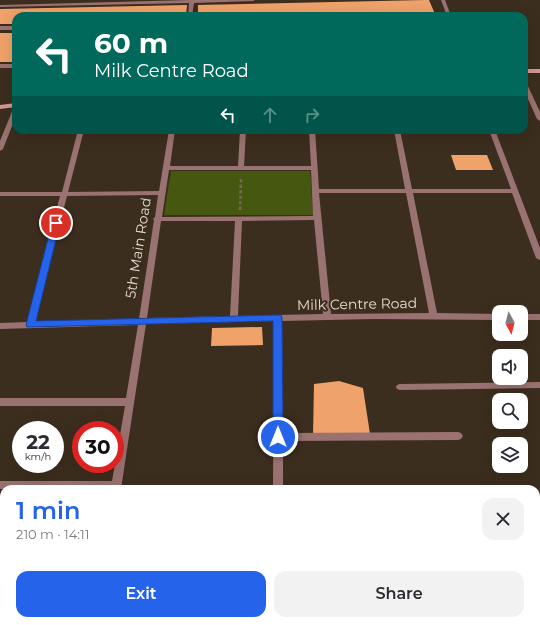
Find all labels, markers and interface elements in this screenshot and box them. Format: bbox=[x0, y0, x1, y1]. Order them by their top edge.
text: 60 m bbox=[94, 26, 168, 60]
icon: left bbox=[28, 28, 80, 80]
text: Milk Centre Road bbox=[94, 60, 249, 82]
icon: left bbox=[217, 104, 239, 126]
icon: ahead bbox=[259, 104, 281, 126]
icon: right bbox=[301, 104, 323, 126]
street label: 5th Main Road bbox=[121, 196, 155, 300]
pin bbox=[39, 206, 73, 240]
icon: arrive bbox=[45, 212, 67, 234]
street label: Milk Centre Road bbox=[297, 294, 417, 314]
north arrow bbox=[492, 305, 528, 341]
map controls bbox=[492, 305, 528, 473]
button: sound bbox=[492, 349, 528, 385]
button: search bbox=[492, 393, 528, 429]
position arrow bbox=[257, 416, 299, 458]
speed limit sign: 30 bbox=[72, 421, 124, 473]
text: 22 bbox=[26, 430, 50, 454]
button: layers bbox=[492, 437, 528, 473]
text: km/h bbox=[25, 450, 51, 463]
text: 1 min bbox=[16, 496, 80, 525]
button: close bbox=[482, 498, 524, 540]
text: 210 m · 14:11 bbox=[16, 526, 89, 542]
button: Exit bbox=[16, 571, 266, 617]
button: Share bbox=[274, 571, 524, 617]

